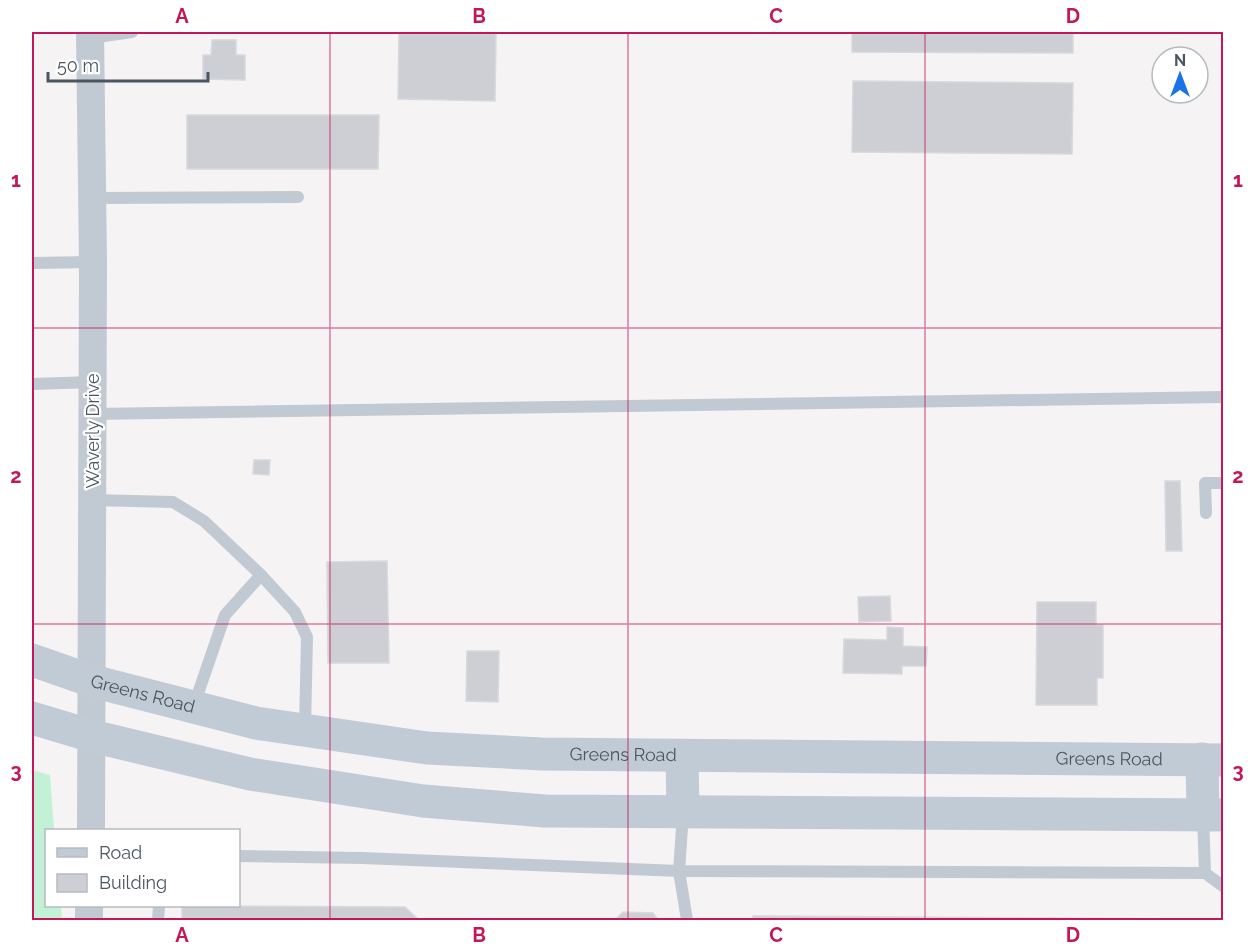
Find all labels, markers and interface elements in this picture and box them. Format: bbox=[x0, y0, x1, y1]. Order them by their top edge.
text: A bbox=[175, 4, 189, 28]
text: B bbox=[472, 4, 486, 28]
text: C bbox=[769, 4, 783, 28]
text: D bbox=[1066, 4, 1080, 28]
scale bar bbox=[48, 45, 208, 83]
north arrow bbox=[1150, 45, 1210, 105]
text: N bbox=[1174, 51, 1186, 70]
text: 50 m bbox=[57, 55, 99, 76]
text: 1 bbox=[11, 168, 21, 192]
text: 1 bbox=[1233, 168, 1243, 192]
street label: Waverly Drive bbox=[82, 373, 103, 488]
text: 2 bbox=[10, 464, 22, 488]
text: 2 bbox=[1232, 464, 1244, 488]
street label: Greens Road bbox=[88, 670, 197, 717]
street label: Greens Road bbox=[570, 743, 677, 765]
street label: Greens Road bbox=[1056, 748, 1163, 769]
text: 3 bbox=[10, 759, 22, 783]
text: 3 bbox=[1232, 759, 1244, 783]
legend bbox=[45, 829, 240, 907]
text: Road bbox=[99, 842, 142, 863]
text: Building bbox=[99, 872, 167, 893]
text: A bbox=[175, 923, 189, 947]
text: B bbox=[472, 923, 486, 947]
text: C bbox=[769, 923, 783, 947]
text: D bbox=[1066, 923, 1080, 947]

